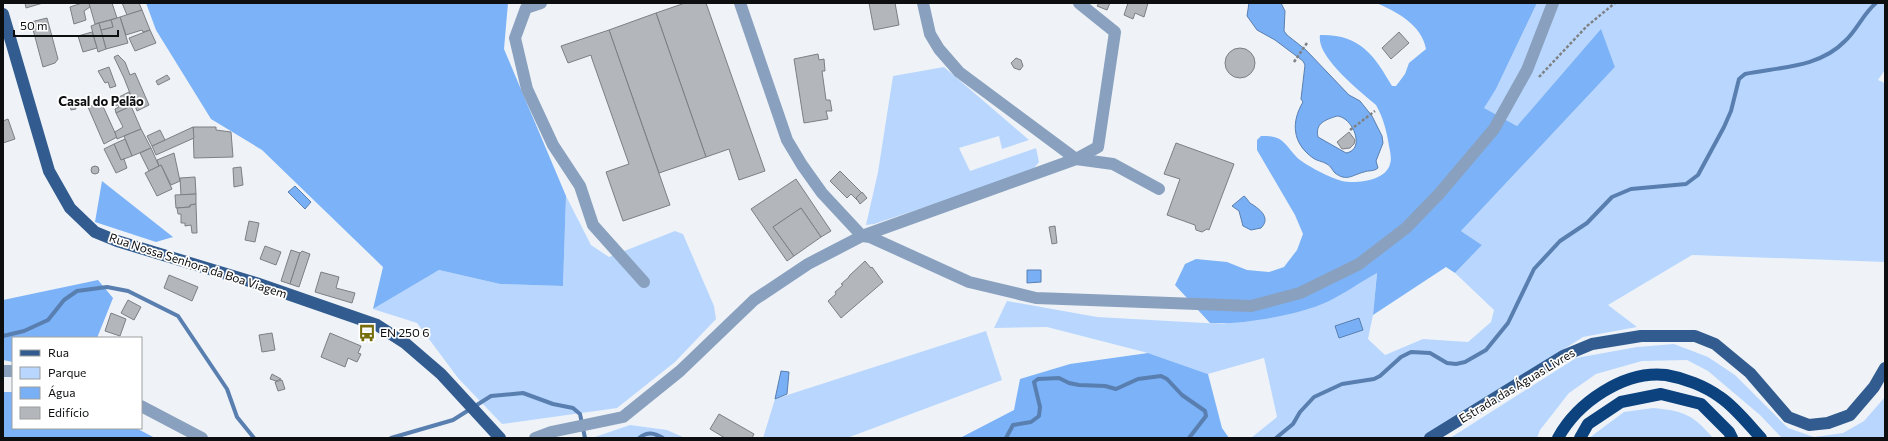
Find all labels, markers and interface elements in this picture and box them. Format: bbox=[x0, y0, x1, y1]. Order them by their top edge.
scale bar bbox=[14, 12, 118, 38]
text: 50 m bbox=[20, 18, 48, 32]
district label: Casal do Pelão bbox=[58, 93, 144, 109]
street label: Rua Nossa Senhora da Boa Viagem bbox=[108, 230, 289, 300]
bus stop icon: EN 250 6 bbox=[357, 323, 377, 343]
place label: EN 250 6 bbox=[380, 325, 429, 339]
legend bbox=[12, 337, 142, 429]
text: Rua bbox=[48, 345, 69, 359]
street label: Estrada das Águas Livres bbox=[1456, 345, 1577, 425]
text: Parque bbox=[48, 365, 86, 379]
text: Água bbox=[48, 385, 76, 399]
text: Edifício bbox=[48, 405, 89, 419]

